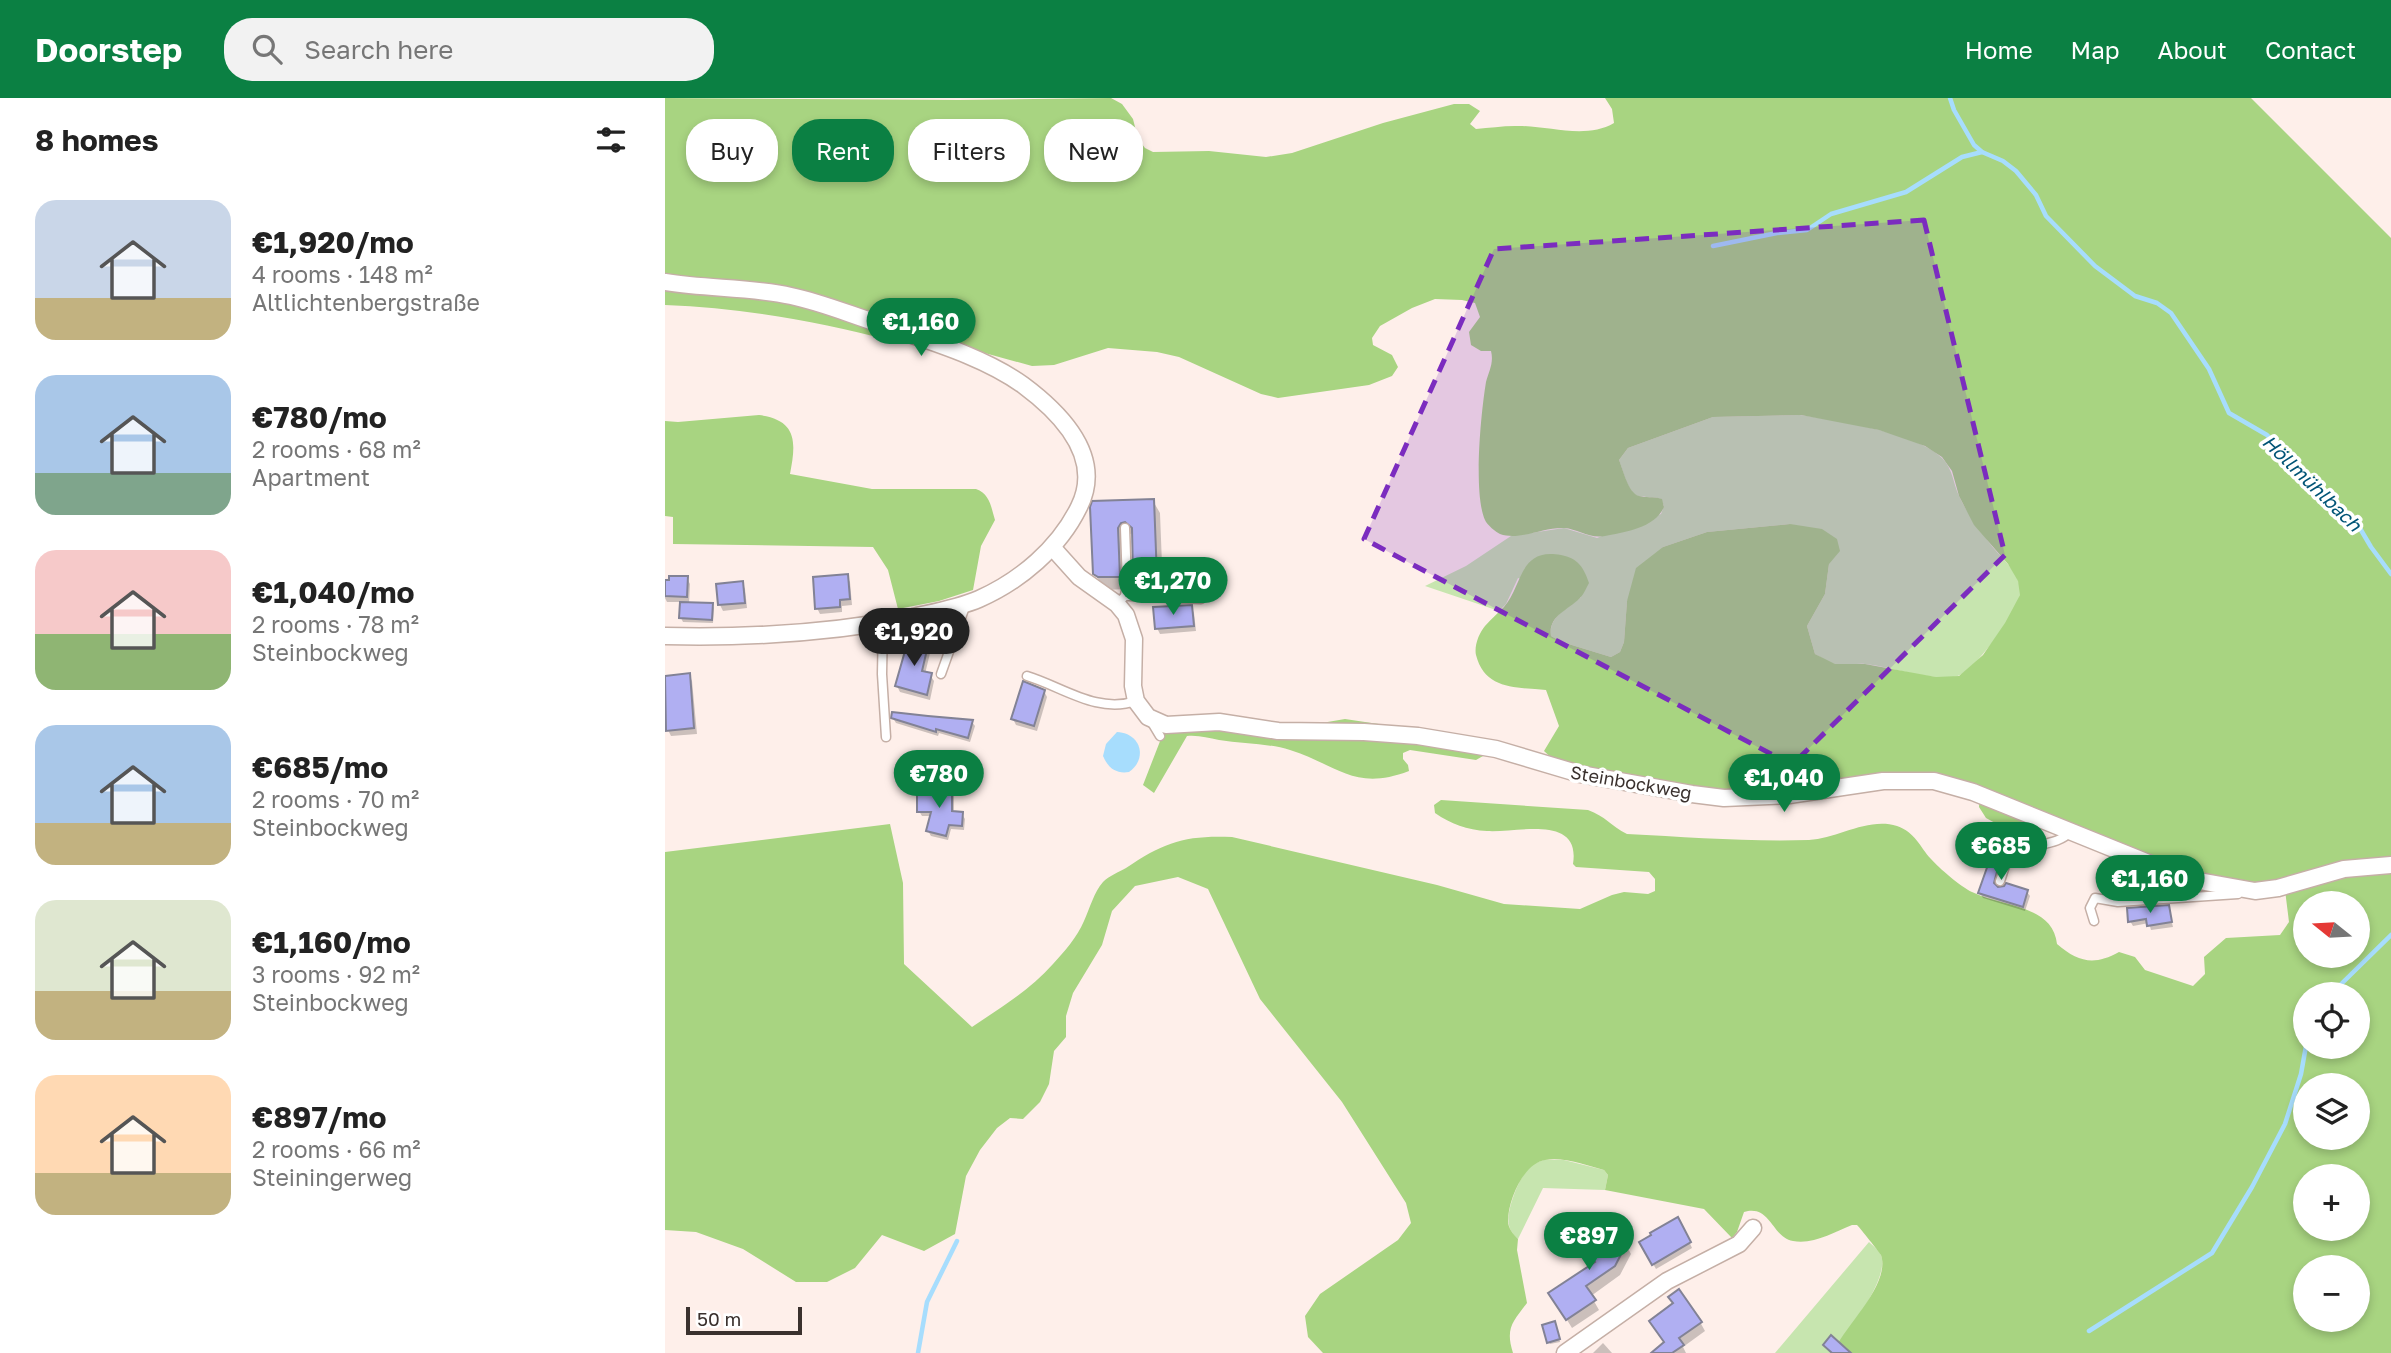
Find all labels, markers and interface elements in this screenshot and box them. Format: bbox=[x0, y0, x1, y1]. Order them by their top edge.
search box bbox=[224, 18, 714, 81]
text: Doorstep bbox=[35, 30, 182, 69]
icon: search bbox=[248, 30, 286, 68]
text: Search here bbox=[304, 34, 453, 65]
text: Home bbox=[1965, 35, 2033, 64]
text: Map bbox=[2071, 35, 2120, 64]
text: About bbox=[2158, 35, 2227, 64]
text: Contact bbox=[2265, 35, 2356, 64]
chip: Buy bbox=[686, 119, 778, 182]
chip: Rent bbox=[792, 119, 894, 182]
chip: Filters bbox=[908, 119, 1030, 182]
chip: New bbox=[1044, 119, 1143, 182]
icon: filters bbox=[592, 121, 630, 159]
text: 8 homes bbox=[35, 122, 159, 158]
text: €1,920/mo bbox=[252, 224, 414, 260]
icon: home bbox=[91, 228, 175, 312]
text: 4 rooms · 148 m² bbox=[252, 260, 433, 288]
text: Altlichtenbergstraße bbox=[252, 288, 480, 316]
pin: €1,160 bbox=[864, 299, 978, 358]
text: €1,160 bbox=[883, 307, 959, 335]
text: €780/mo bbox=[252, 399, 387, 435]
icon: home bbox=[91, 403, 175, 487]
water label: Höllmühlbach bbox=[2258, 430, 2368, 536]
text: 2 rooms · 68 m² bbox=[252, 435, 421, 463]
text: Apartment bbox=[252, 463, 370, 491]
pin: €1,270 bbox=[1116, 558, 1230, 617]
text: €1,270 bbox=[1135, 566, 1211, 594]
text: €1,040/mo bbox=[252, 574, 415, 610]
icon: home bbox=[91, 578, 175, 662]
pin: €1,920 bbox=[857, 608, 971, 668]
text: 2 rooms · 78 m² bbox=[252, 610, 419, 638]
text: €1,920 bbox=[874, 617, 954, 645]
text: Steinbockweg bbox=[252, 638, 409, 666]
text: €685/mo bbox=[252, 749, 388, 785]
pin: €780 bbox=[898, 750, 980, 810]
icon: home bbox=[91, 753, 175, 837]
pin: €1,040 bbox=[1727, 754, 1841, 814]
text: €780 bbox=[910, 759, 968, 787]
street label: Steinbockweg bbox=[1569, 761, 1693, 803]
text: €1,040 bbox=[1744, 763, 1824, 791]
text: 2 rooms · 70 m² bbox=[252, 785, 419, 813]
text: Steinbockweg bbox=[252, 813, 409, 841]
pin: €685 bbox=[1960, 822, 2042, 882]
text: €685 bbox=[1971, 831, 2031, 859]
pin: €1,160 bbox=[2093, 856, 2207, 915]
text: €1,160 bbox=[2112, 864, 2188, 892]
north arrow bbox=[2293, 891, 2369, 968]
map controls bbox=[2293, 891, 2370, 1332]
text: €1,160/mo bbox=[252, 924, 411, 960]
icon: home bbox=[91, 928, 175, 1012]
text: 3 rooms · 92 m² bbox=[252, 960, 420, 988]
button: locate bbox=[2293, 982, 2370, 1059]
text: Steinbockweg bbox=[252, 988, 409, 1016]
button: layers bbox=[2293, 1073, 2370, 1150]
text: €897/mo bbox=[252, 1099, 386, 1135]
icon: home bbox=[91, 1103, 175, 1187]
text: 2 rooms · 66 m² bbox=[252, 1135, 421, 1163]
text: Steiningerweg bbox=[252, 1163, 412, 1191]
button: + bbox=[2293, 1164, 2370, 1241]
pin: €897 bbox=[1548, 1212, 1630, 1272]
text: €897 bbox=[1560, 1221, 1618, 1249]
button: − bbox=[2293, 1255, 2370, 1332]
scale bar bbox=[686, 1304, 801, 1336]
text: 50 m bbox=[697, 1307, 741, 1330]

